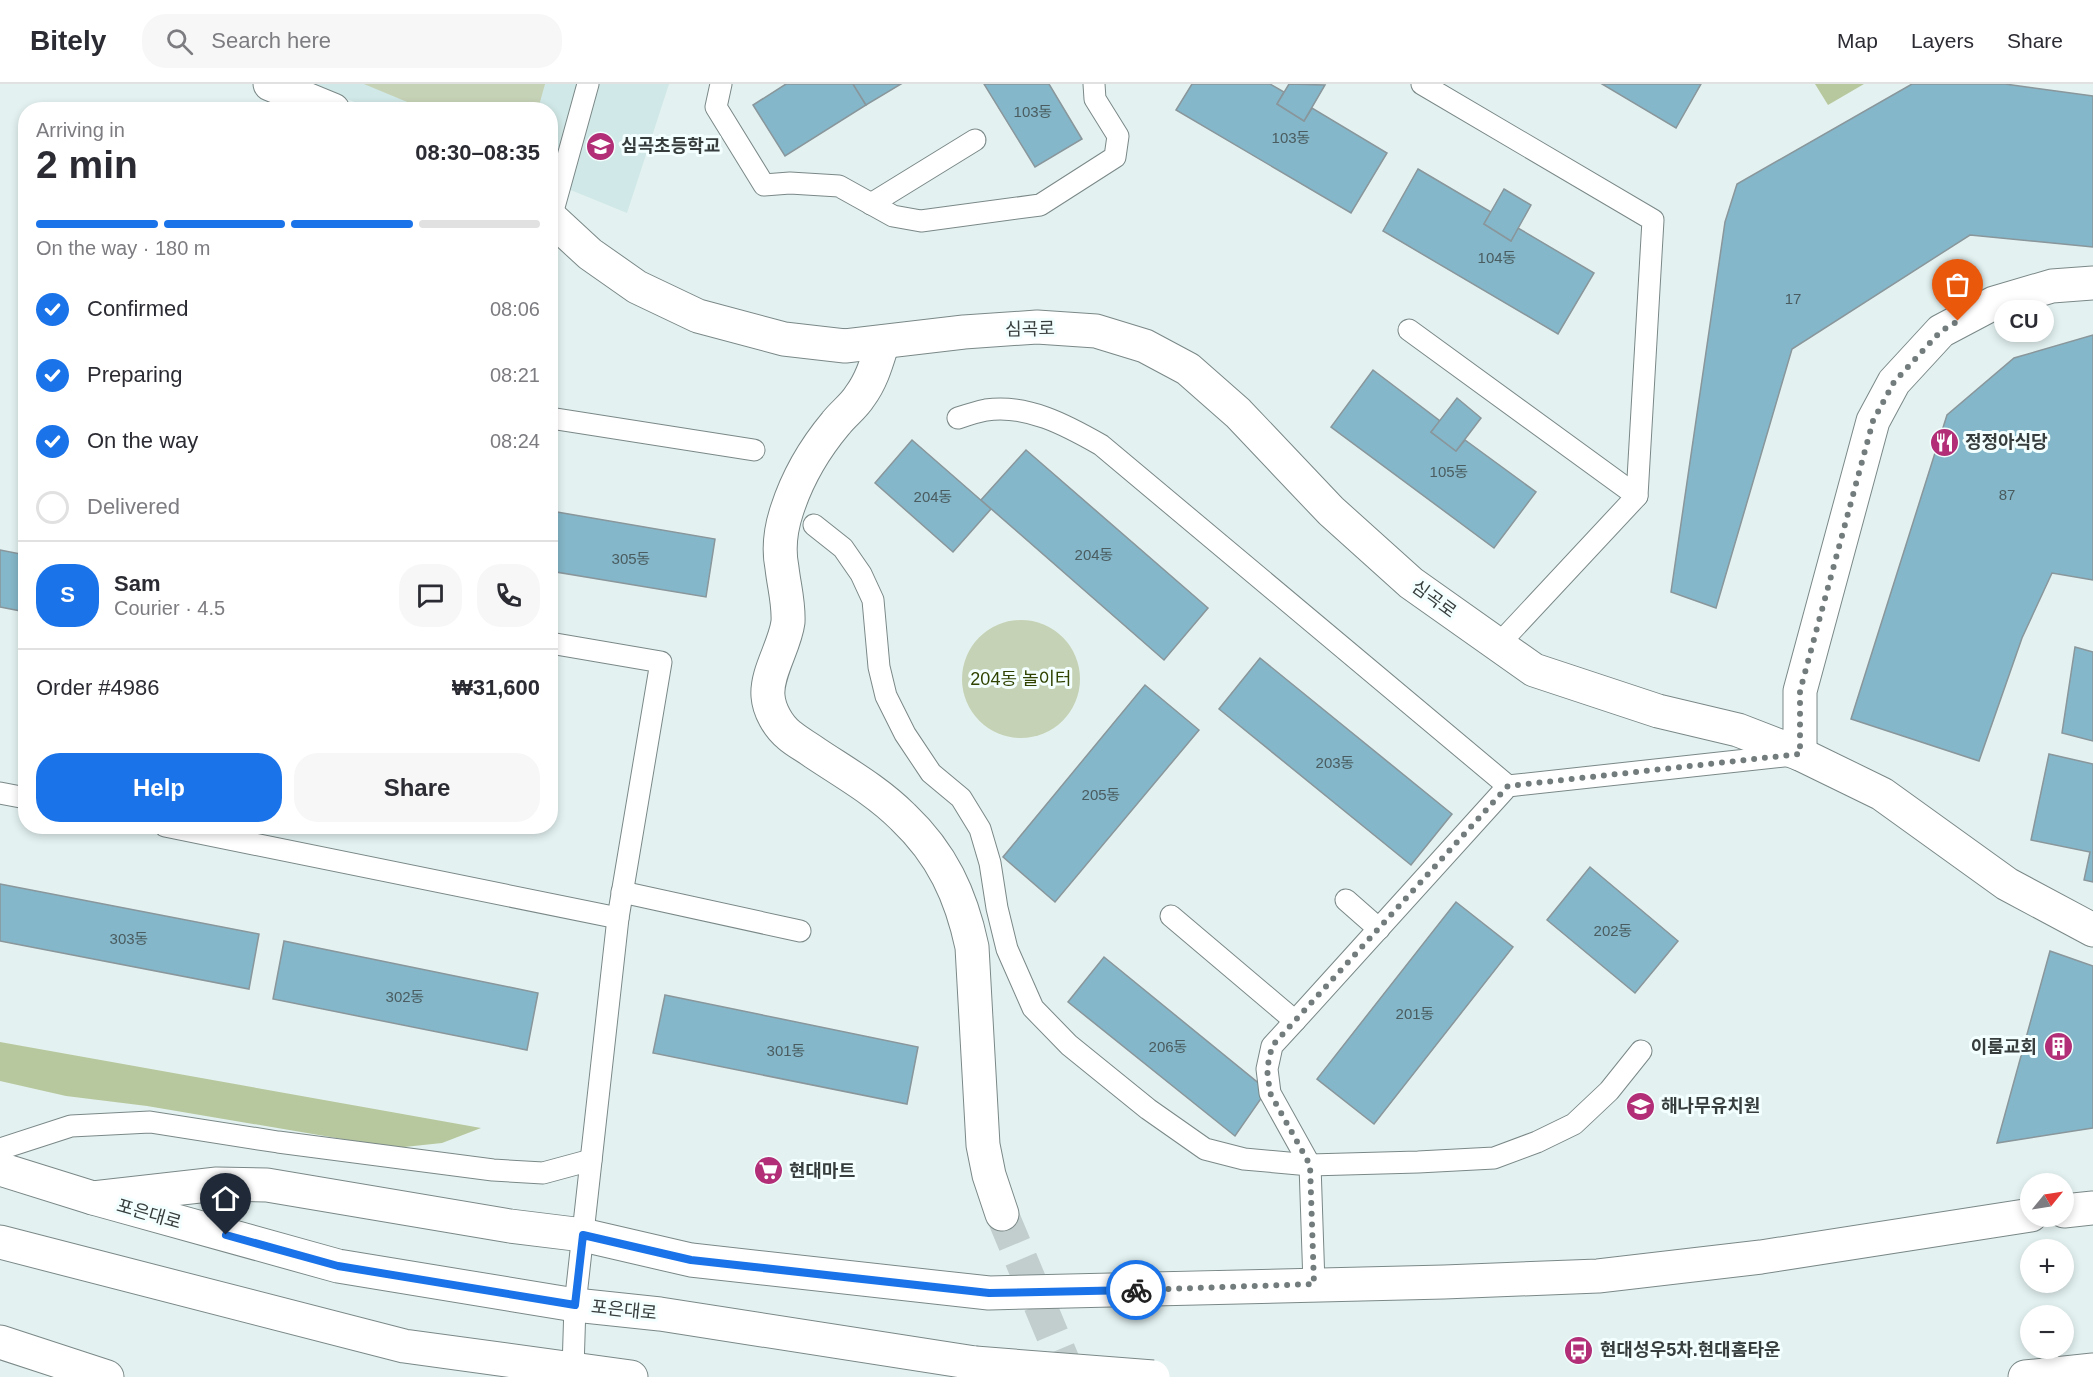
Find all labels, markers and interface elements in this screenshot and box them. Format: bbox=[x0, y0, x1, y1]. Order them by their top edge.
search box bbox=[142, 14, 562, 68]
text: Bitely bbox=[30, 25, 106, 56]
icon: search bbox=[163, 25, 196, 58]
text: Search here bbox=[211, 28, 331, 53]
text: Map bbox=[1837, 29, 1878, 52]
text: Layers bbox=[1911, 29, 1974, 52]
text: Share bbox=[2007, 29, 2063, 52]
house number: 103동 bbox=[1014, 103, 1052, 120]
text: Arriving in bbox=[36, 119, 125, 141]
house number: 103동 bbox=[1272, 129, 1310, 146]
school or university icon: 심곡초등학교 bbox=[584, 130, 616, 162]
place label: 심곡초등학교 bbox=[621, 136, 720, 156]
text: 08:30–08:35 bbox=[415, 140, 540, 165]
text: 2 min bbox=[36, 143, 138, 186]
text: On the way · 180 m bbox=[36, 237, 211, 259]
house number: 104동 bbox=[1478, 249, 1516, 266]
pin bbox=[1932, 259, 1983, 321]
icon: bag bbox=[1941, 268, 1974, 301]
house number: 17 bbox=[1785, 290, 1801, 307]
icon: check bbox=[36, 293, 69, 326]
text: Confirmed bbox=[87, 296, 188, 321]
text: 08:06 bbox=[490, 298, 540, 320]
callout: CU bbox=[1994, 300, 2054, 342]
text: CU bbox=[2010, 310, 2038, 332]
street label: 심곡로 bbox=[1005, 319, 1055, 339]
icon: check bbox=[36, 359, 69, 392]
text: Preparing bbox=[87, 362, 182, 387]
text: 08:21 bbox=[490, 364, 540, 386]
icon: check bbox=[36, 425, 69, 458]
restaurant icon: 정정아식당 bbox=[1928, 426, 1960, 458]
text: On the way bbox=[87, 428, 198, 453]
text: 08:24 bbox=[490, 430, 540, 452]
place label: 정정아식당 bbox=[1965, 432, 2048, 452]
house number: 105동 bbox=[1430, 463, 1468, 480]
house number: 87 bbox=[1999, 486, 2015, 503]
house number: 204동 bbox=[914, 488, 952, 505]
text: Delivered bbox=[87, 494, 180, 519]
house number: 204동 bbox=[1075, 546, 1113, 563]
house number: 305동 bbox=[612, 550, 650, 567]
button: chat bbox=[399, 564, 462, 627]
button: phone bbox=[477, 564, 540, 627]
text: Sam bbox=[114, 571, 160, 596]
street label: 심곡로 bbox=[1408, 576, 1460, 622]
text: S bbox=[60, 582, 75, 607]
text: Courier · 4.5 bbox=[114, 597, 225, 619]
park label: 204동 놀이터 bbox=[970, 669, 1072, 689]
text: Order #4986 bbox=[36, 675, 160, 700]
text: ₩31,600 bbox=[452, 675, 540, 700]
button: Help bbox=[36, 753, 282, 822]
button: Share bbox=[294, 753, 540, 822]
house number: 203동 bbox=[1316, 754, 1354, 771]
house number: 205동 bbox=[1082, 786, 1120, 803]
house number: 202동 bbox=[1594, 922, 1632, 939]
house number: 303동 bbox=[110, 930, 148, 947]
house number: 302동 bbox=[386, 988, 424, 1005]
house number: 201동 bbox=[1396, 1005, 1434, 1022]
building icon: 이룸교회 bbox=[2042, 1031, 2074, 1063]
place label: 이룸교회 bbox=[1971, 1037, 2037, 1057]
house number: 206동 bbox=[1149, 1038, 1187, 1055]
house number: 301동 bbox=[767, 1042, 805, 1059]
school or university icon: 해나무유치원 bbox=[1624, 1090, 1656, 1122]
place label: 해나무유치원 bbox=[1661, 1096, 1760, 1116]
supermarket icon: 현대마트 bbox=[752, 1155, 784, 1187]
place label: 현대마트 bbox=[789, 1161, 855, 1181]
pin bbox=[200, 1173, 251, 1235]
north arrow bbox=[2020, 1173, 2074, 1227]
map controls bbox=[2020, 1173, 2074, 1359]
icon: home bbox=[209, 1182, 242, 1215]
street label: 포은대로 bbox=[114, 1195, 184, 1233]
button: + bbox=[2020, 1239, 2074, 1293]
courier bbox=[1106, 1260, 1166, 1320]
icon: bike bbox=[1120, 1274, 1153, 1307]
street label: 포은대로 bbox=[590, 1297, 658, 1323]
button: − bbox=[2020, 1305, 2074, 1359]
bus stop icon: 현대성우5차.현대홈타운 bbox=[1563, 1334, 1595, 1366]
place label: 현대성우5차.현대홈타운 bbox=[1600, 1340, 1781, 1360]

